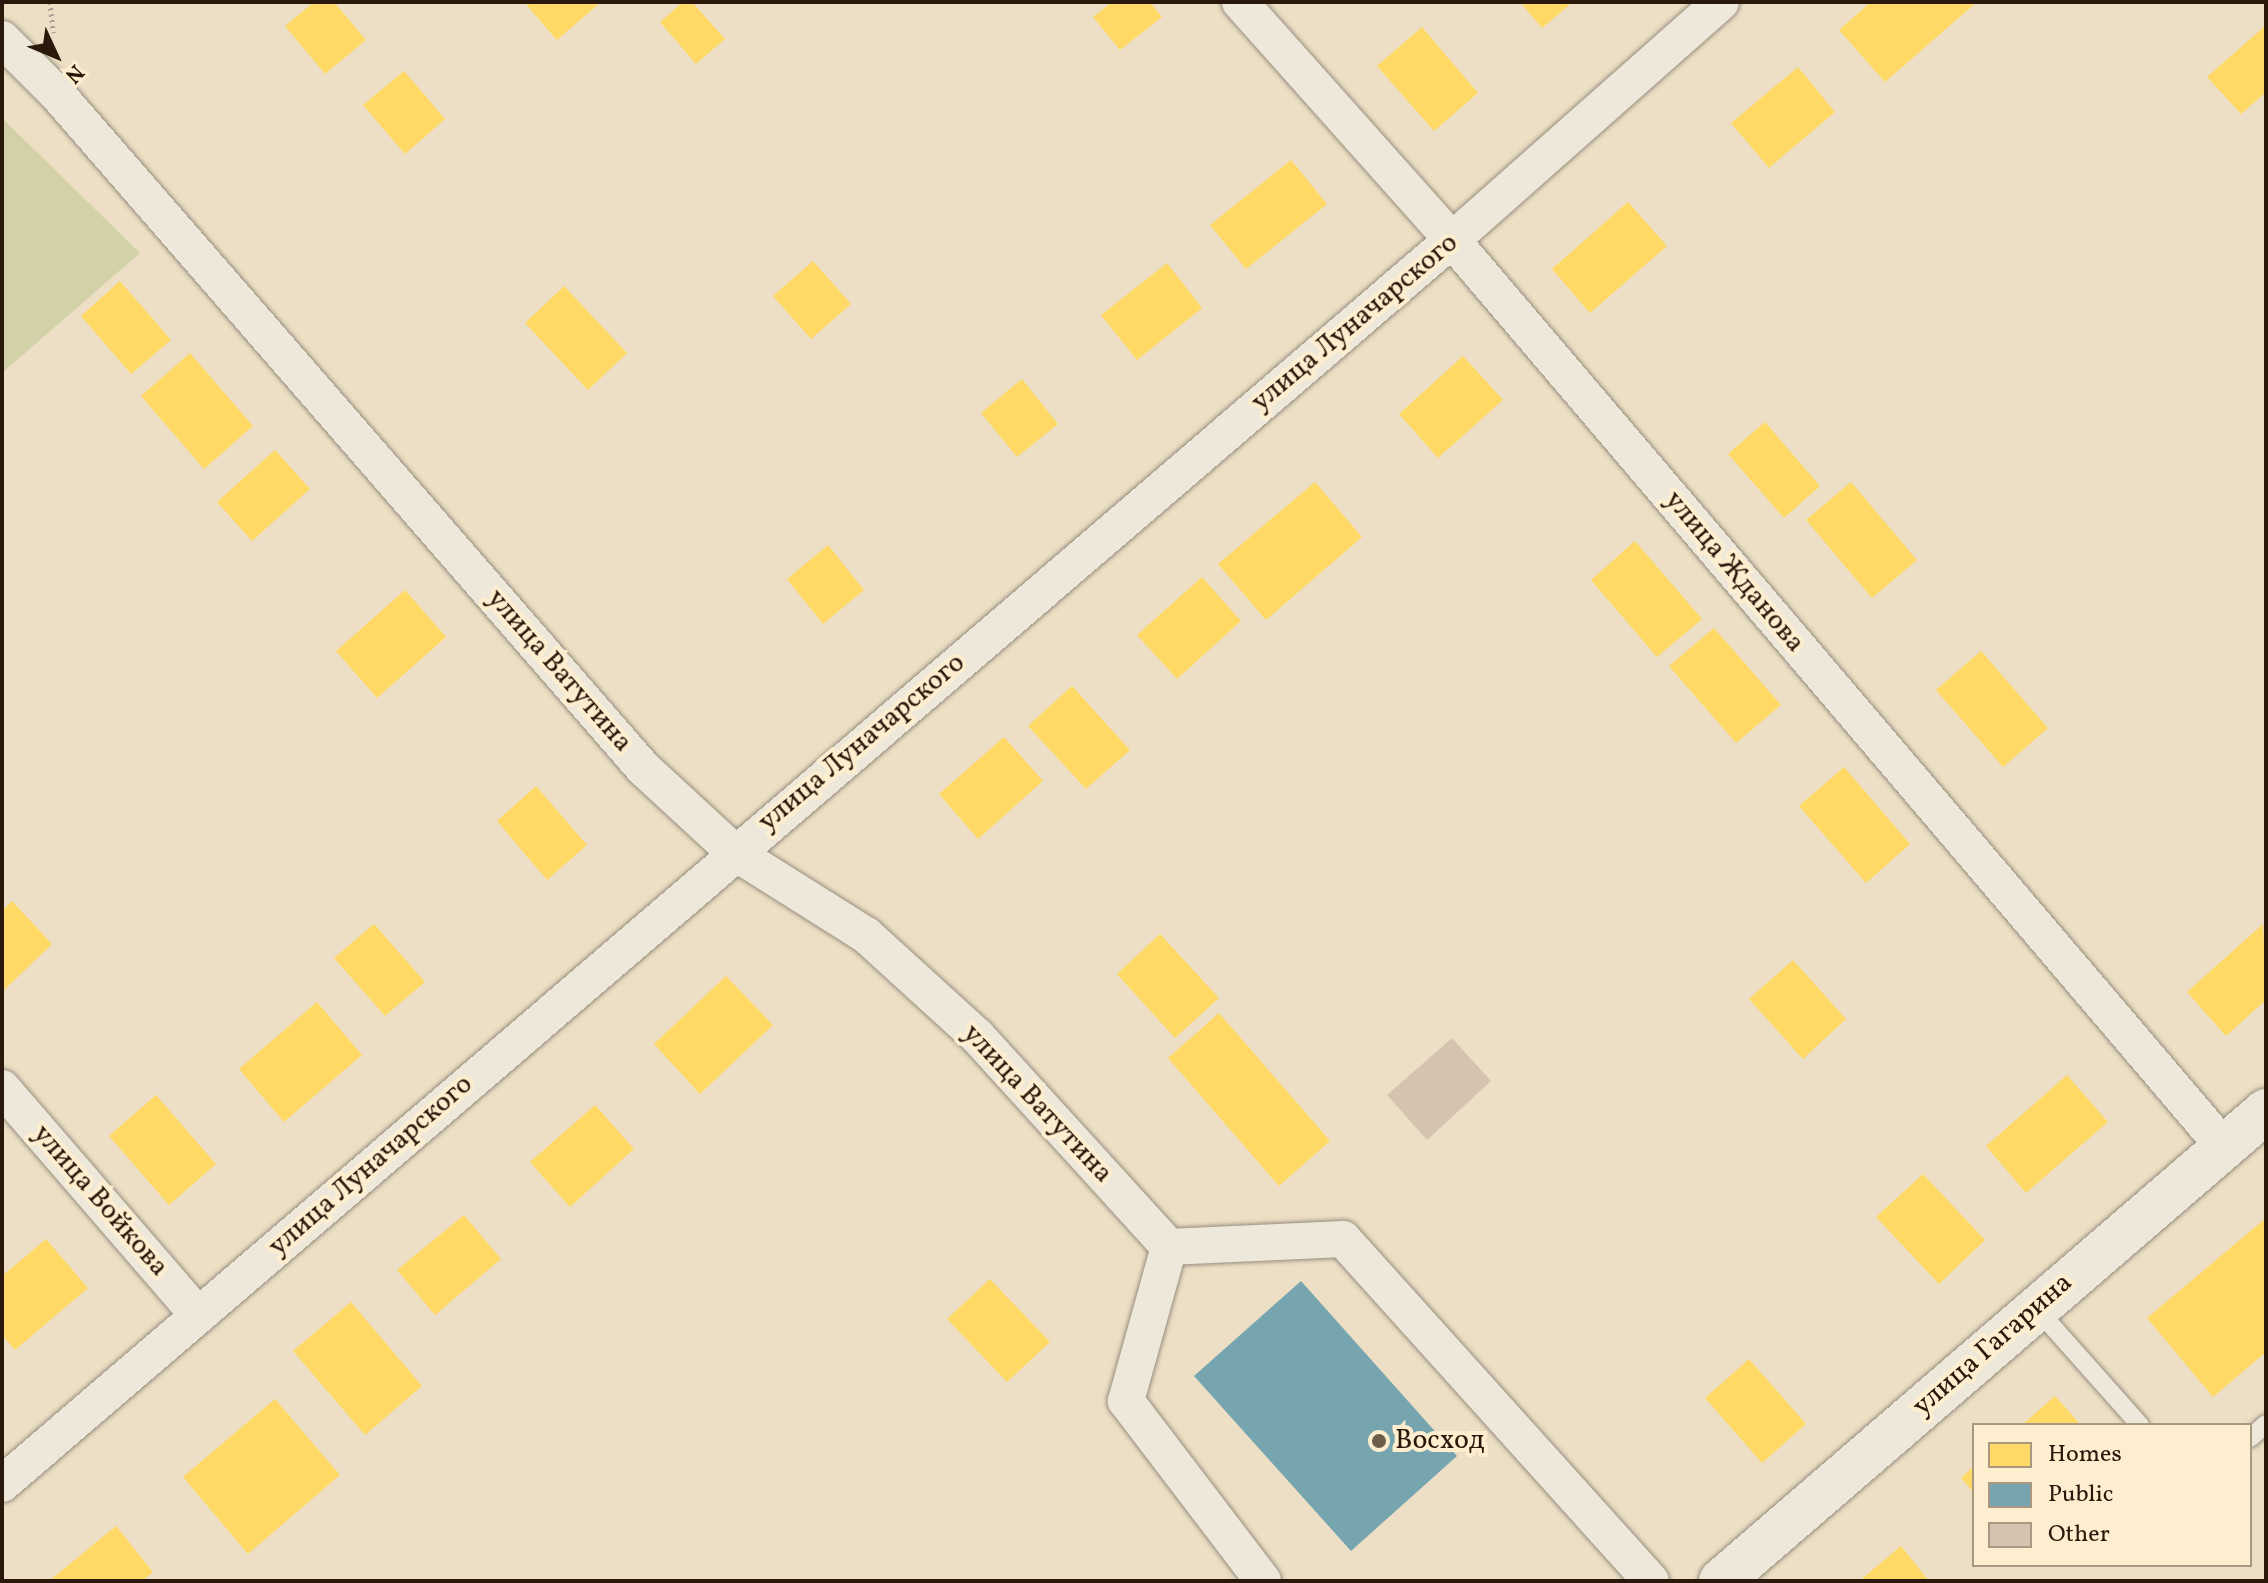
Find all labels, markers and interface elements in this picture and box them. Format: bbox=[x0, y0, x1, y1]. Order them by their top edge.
north arrow bbox=[16, 16, 96, 96]
text: N bbox=[57, 56, 90, 90]
street label: улица Луначарского bbox=[1245, 227, 1465, 419]
street label: улица Жданова bbox=[1657, 484, 1811, 660]
street label: улица Ватутина bbox=[479, 583, 639, 759]
street label: улица Луначарского bbox=[752, 647, 972, 839]
street label: улица Ватутина bbox=[955, 1018, 1119, 1190]
street label: улица Луначарского bbox=[262, 1068, 480, 1264]
street label: улица Войкова bbox=[25, 1118, 175, 1284]
street label: улица Гагарина bbox=[1906, 1266, 2080, 1424]
legend bbox=[1972, 1423, 2252, 1567]
place label: Восход bbox=[1395, 1424, 1485, 1458]
marker: Восход bbox=[1370, 1432, 1388, 1450]
text: Homes bbox=[2048, 1438, 2122, 1472]
text: Public bbox=[2048, 1478, 2114, 1512]
text: Other bbox=[2048, 1518, 2110, 1552]

